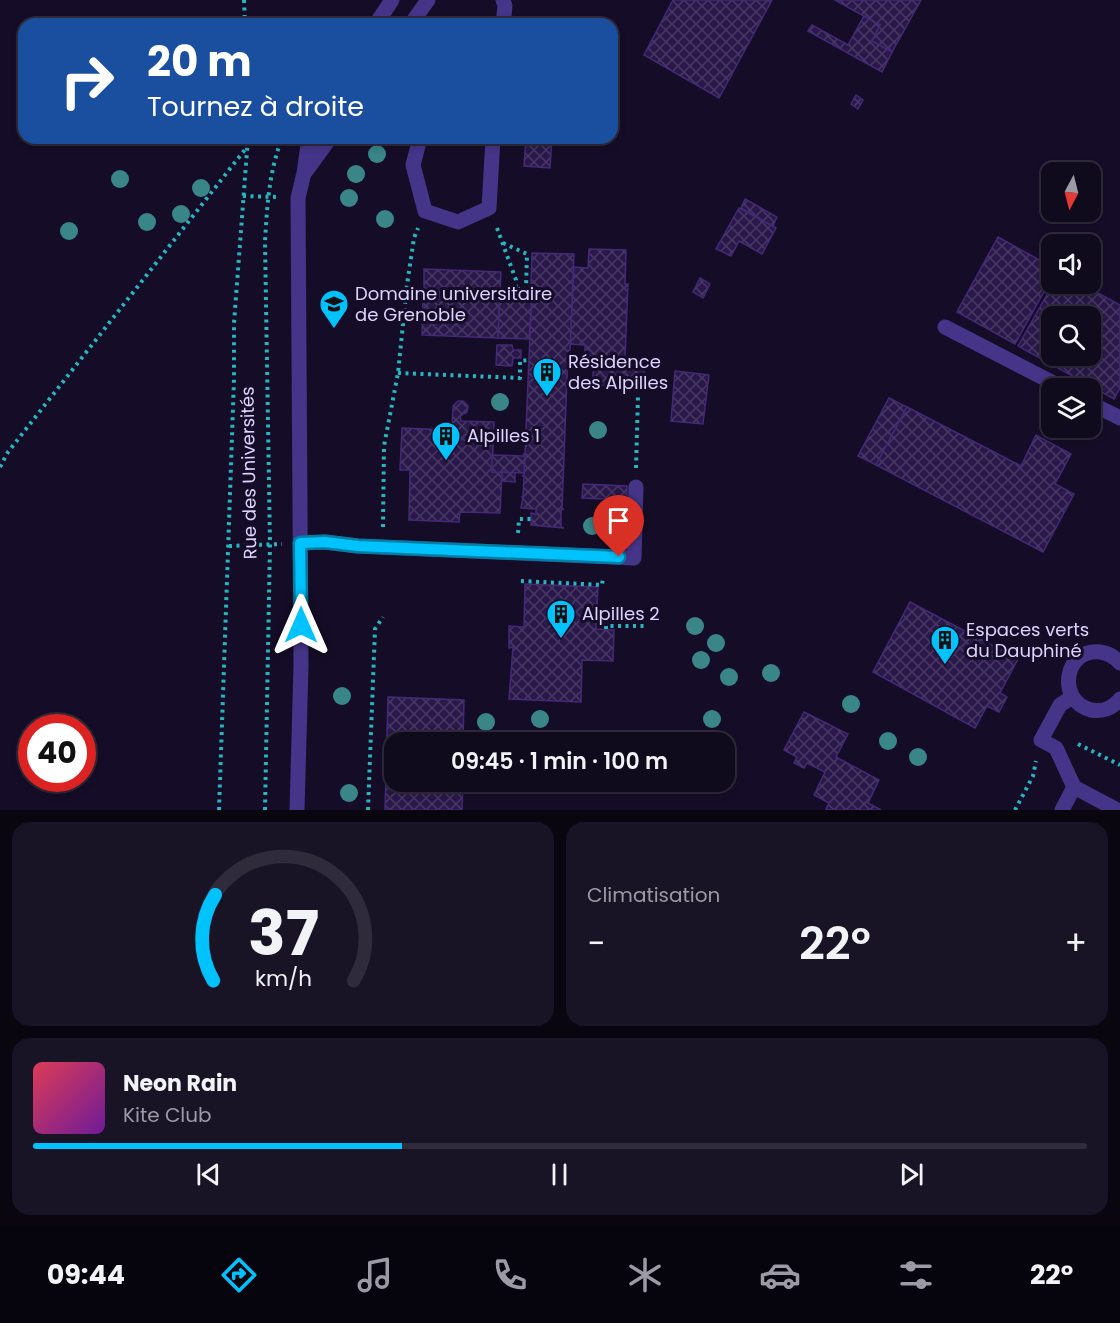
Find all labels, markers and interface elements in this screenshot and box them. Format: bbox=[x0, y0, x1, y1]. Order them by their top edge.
text: 20 m bbox=[147, 32, 252, 91]
icon: right bbox=[48, 42, 126, 120]
text: Tournez à droite bbox=[147, 88, 364, 125]
north arrow bbox=[1041, 162, 1101, 222]
map controls bbox=[1041, 162, 1101, 438]
button: sound bbox=[1041, 234, 1101, 294]
place label: Domaine universitaire de Grenoble bbox=[355, 281, 552, 327]
school or university icon: Domaine universitaire de Grenoble bbox=[318, 288, 350, 330]
button: search bbox=[1041, 306, 1101, 366]
place label: Résidence des Alpilles bbox=[568, 349, 668, 395]
building icon: Résidence des Alpilles bbox=[531, 356, 563, 398]
button: layers bbox=[1041, 378, 1101, 438]
street label: Rue des Universités bbox=[234, 386, 263, 560]
building icon: Alpilles 1 bbox=[430, 420, 462, 462]
place label: Alpilles 1 bbox=[467, 423, 540, 448]
pin bbox=[593, 495, 644, 557]
icon: arrive bbox=[602, 504, 635, 537]
position arrow bbox=[269, 593, 333, 657]
building icon: Alpilles 2 bbox=[545, 598, 577, 640]
place label: Alpilles 2 bbox=[582, 601, 660, 626]
place label: Espaces verts du Dauphiné bbox=[966, 617, 1089, 663]
building icon: Espaces verts du Dauphiné bbox=[929, 624, 961, 666]
speed limit sign: 40 bbox=[18, 714, 96, 792]
text: 09:45 · 1 min · 100 m bbox=[451, 746, 668, 777]
text: Climatisation bbox=[587, 881, 720, 909]
text: 37 bbox=[247, 889, 319, 977]
text: 22° bbox=[799, 912, 871, 975]
text: − bbox=[587, 920, 605, 967]
text: + bbox=[1064, 920, 1087, 967]
text: km/h bbox=[254, 963, 312, 994]
text: Neon Rain bbox=[123, 1068, 237, 1099]
text: Kite Club bbox=[123, 1101, 212, 1129]
icon: previous bbox=[192, 1158, 225, 1191]
icon: pause bbox=[543, 1158, 576, 1191]
icon: next bbox=[895, 1158, 928, 1191]
icon: directions bbox=[218, 1254, 260, 1296]
icon: music bbox=[354, 1254, 396, 1296]
icon: phone bbox=[489, 1254, 531, 1296]
icon: climate bbox=[624, 1254, 666, 1296]
icon: car bbox=[759, 1254, 801, 1296]
icon: filters bbox=[895, 1254, 937, 1296]
text: 09:44 bbox=[47, 1256, 125, 1293]
text: 22° bbox=[1030, 1256, 1073, 1293]

